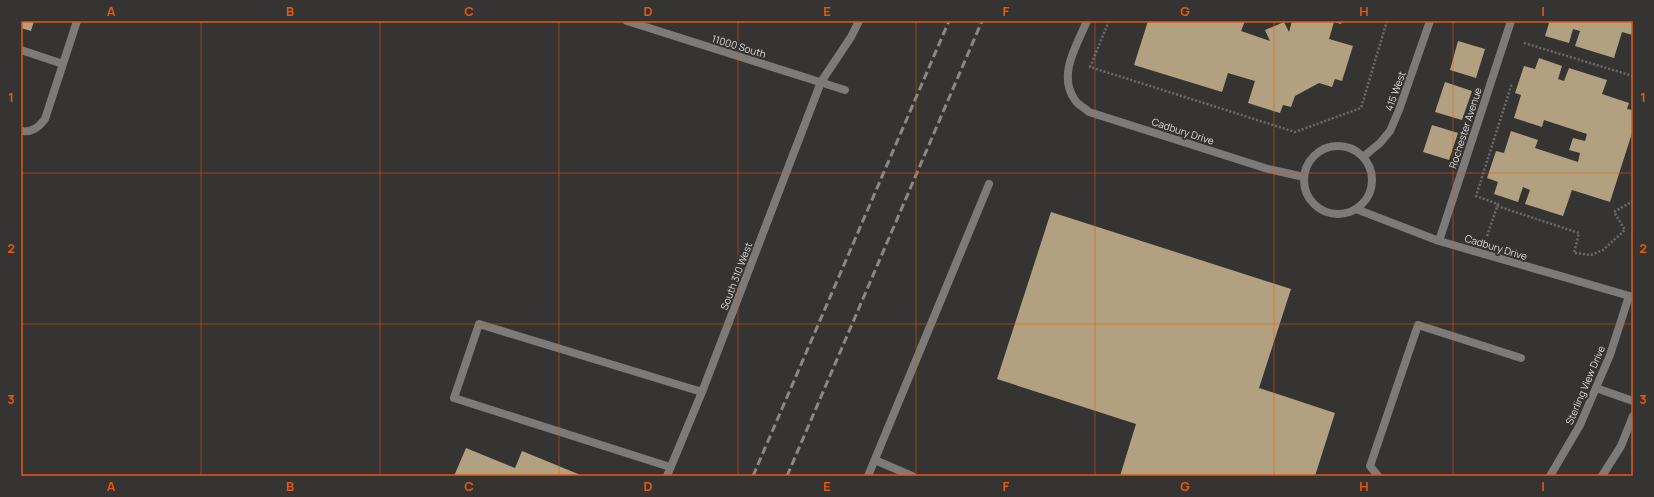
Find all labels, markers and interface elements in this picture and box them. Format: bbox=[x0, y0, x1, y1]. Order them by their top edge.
text: A bbox=[107, 2, 116, 20]
text: B bbox=[286, 2, 294, 20]
text: C bbox=[464, 2, 474, 20]
text: D bbox=[643, 2, 653, 20]
text: E bbox=[823, 2, 831, 20]
text: F bbox=[1003, 2, 1010, 20]
text: G bbox=[1180, 2, 1190, 20]
text: H bbox=[1359, 2, 1369, 20]
text: I bbox=[1541, 2, 1545, 20]
street label: 11000 South bbox=[710, 31, 768, 61]
street label: 415 West bbox=[1381, 69, 1409, 113]
street label: Rochester Avenue bbox=[1445, 86, 1485, 170]
text: 1 bbox=[8, 88, 14, 106]
text: 1 bbox=[1640, 88, 1646, 106]
street label: Cadbury Drive bbox=[1150, 114, 1216, 148]
street label: Cadbury Drive bbox=[1463, 231, 1529, 263]
text: 2 bbox=[7, 239, 15, 257]
text: 2 bbox=[1639, 239, 1647, 257]
street label: South 310 West bbox=[717, 240, 755, 312]
street label: Sterling View Drive bbox=[1562, 343, 1608, 427]
text: 3 bbox=[7, 390, 15, 408]
text: 3 bbox=[1639, 390, 1647, 408]
text: A bbox=[107, 477, 116, 495]
text: B bbox=[286, 477, 294, 495]
text: C bbox=[464, 477, 474, 495]
text: D bbox=[643, 477, 653, 495]
text: E bbox=[823, 477, 831, 495]
text: F bbox=[1003, 477, 1010, 495]
text: G bbox=[1180, 477, 1190, 495]
text: H bbox=[1359, 477, 1369, 495]
text: I bbox=[1541, 477, 1545, 495]

